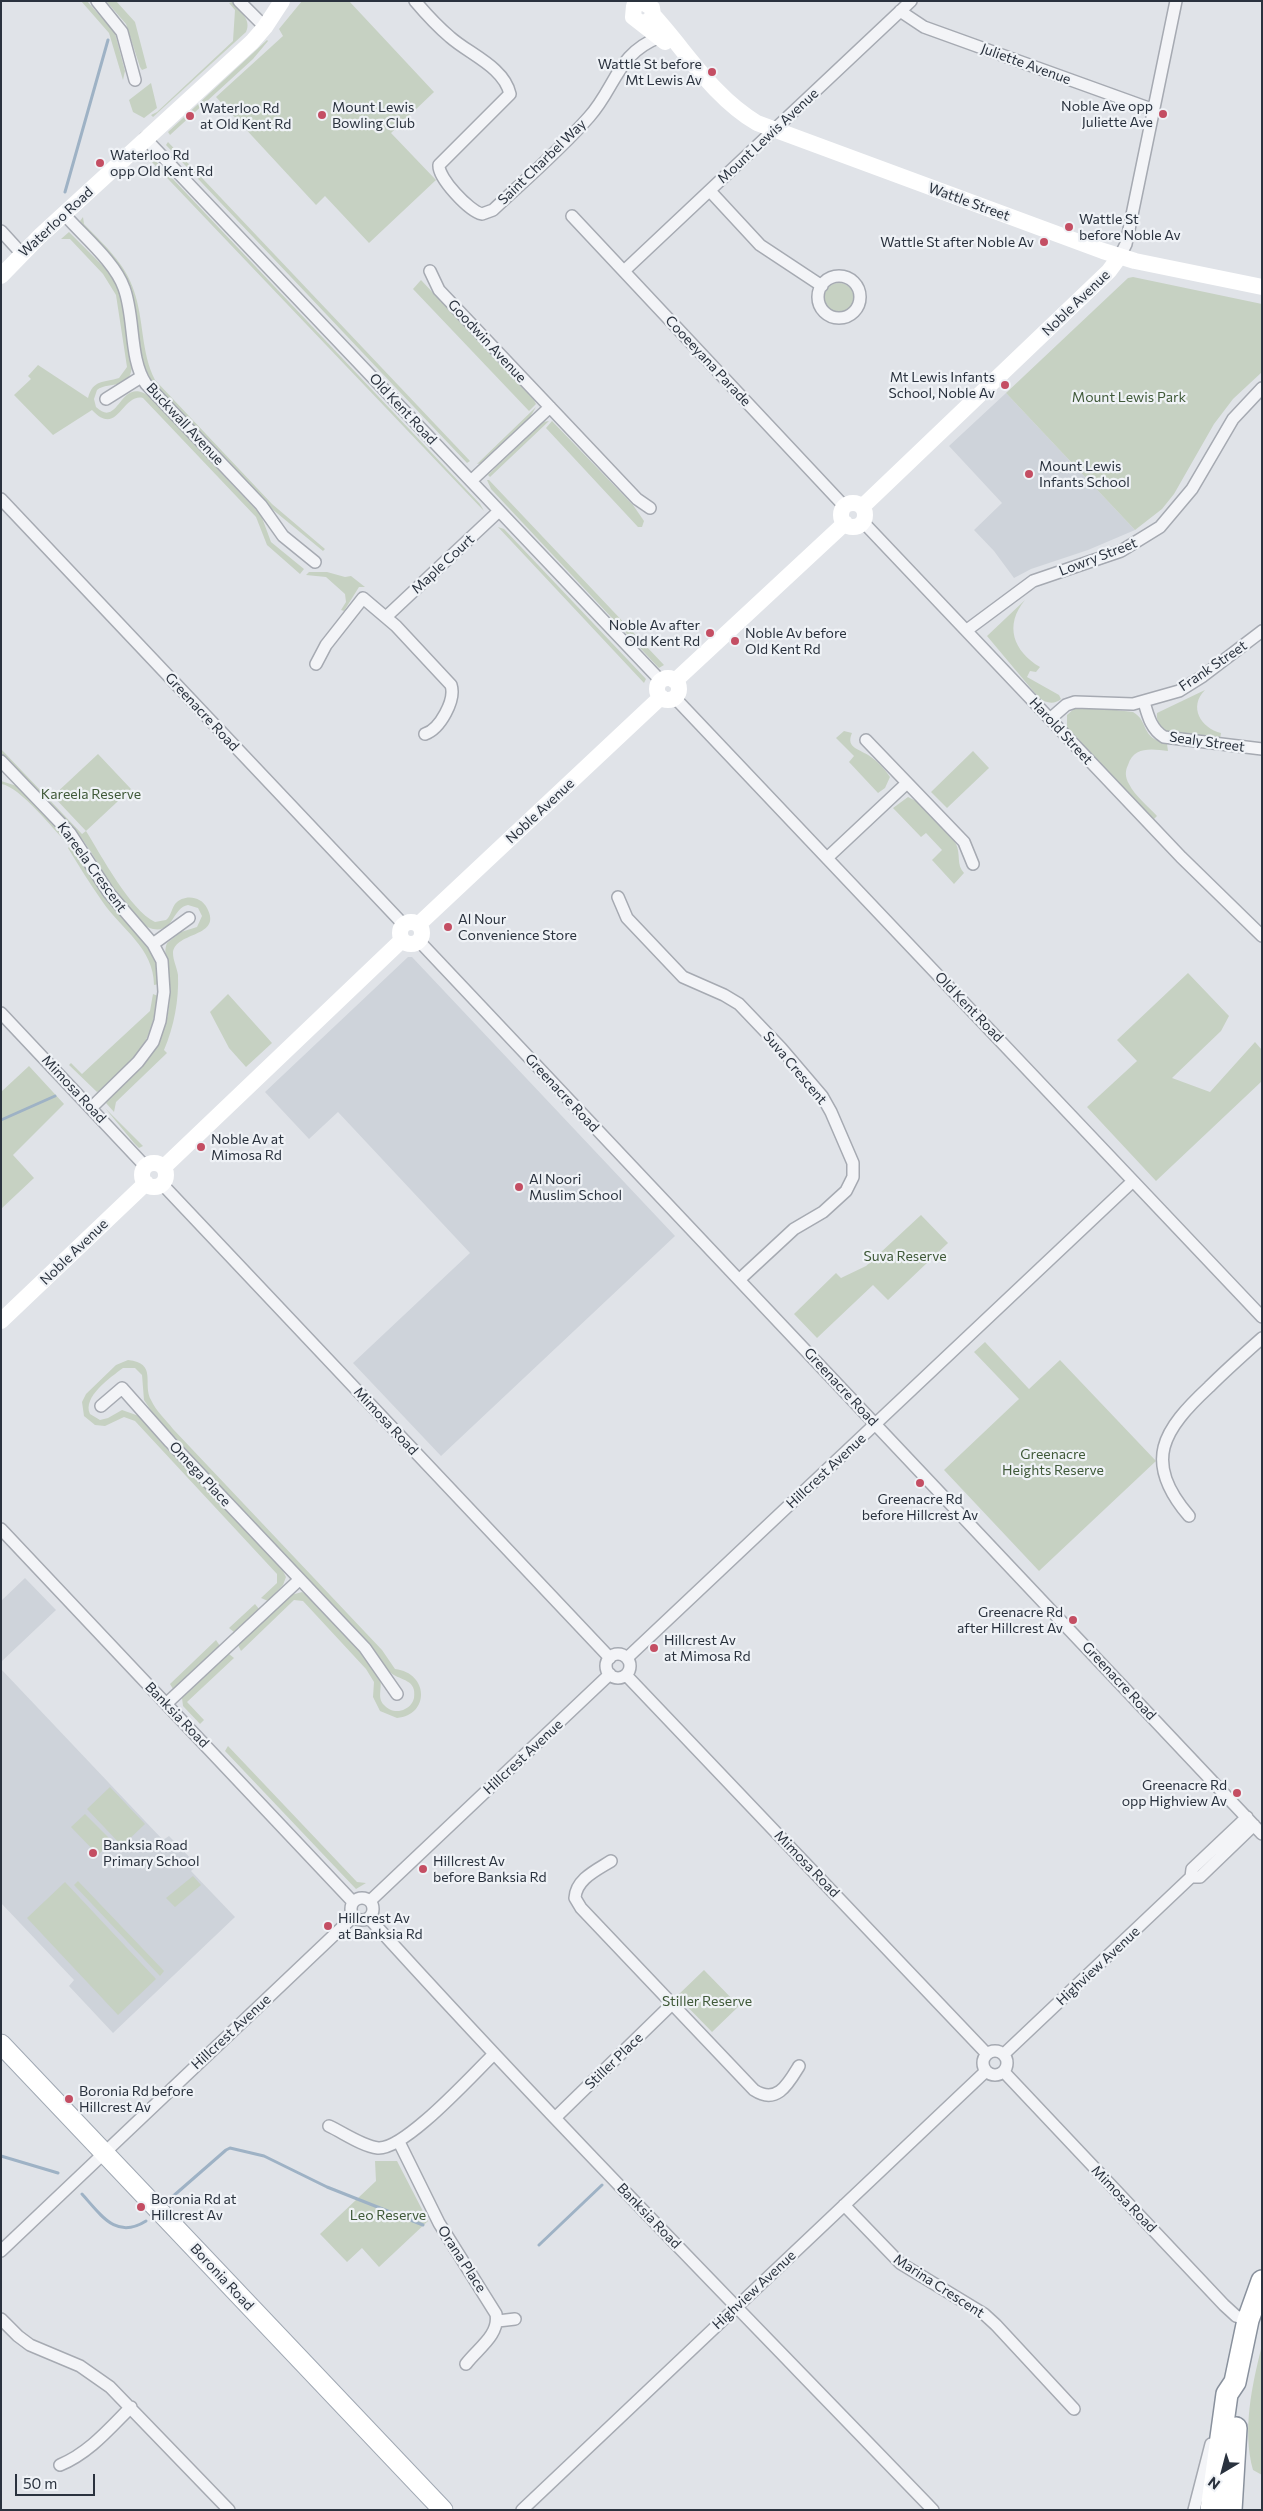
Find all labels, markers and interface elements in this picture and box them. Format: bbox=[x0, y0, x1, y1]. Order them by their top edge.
street label: Juliette Avenue bbox=[979, 40, 1073, 88]
place label: Wattle St before Mt Lewis Av bbox=[598, 56, 702, 88]
marker: Wattle St before Mt Lewis Av bbox=[706, 66, 718, 78]
street label: Mount Lewis Avenue bbox=[714, 85, 822, 187]
place label: Noble Ave opp Juliette Ave bbox=[1061, 98, 1153, 130]
place label: Mount Lewis Bowling Club bbox=[332, 99, 415, 132]
place label: Waterloo Rd at Old Kent Rd bbox=[200, 100, 291, 132]
marker: Noble Ave opp Juliette Ave bbox=[1157, 108, 1169, 120]
marker: Mount Lewis Bowling Club bbox=[316, 109, 328, 121]
marker: Waterloo Rd at Old Kent Rd bbox=[184, 110, 196, 122]
street label: Saint Charbel Way bbox=[494, 116, 590, 208]
place label: Waterloo Rd opp Old Kent Rd bbox=[110, 147, 213, 180]
marker: Waterloo Rd opp Old Kent Rd bbox=[94, 157, 106, 169]
street label: Wattle Street bbox=[926, 179, 1012, 225]
street label: Waterloo Road bbox=[15, 183, 97, 261]
place label: Wattle St before Noble Av bbox=[1079, 211, 1181, 243]
marker: Wattle St before Noble Av bbox=[1063, 221, 1075, 233]
place label: Wattle St after Noble Av bbox=[880, 234, 1034, 250]
marker: Wattle St after Noble Av bbox=[1038, 236, 1050, 248]
street label: Noble Avenue bbox=[1039, 267, 1113, 339]
street label: Goodwin Avenue bbox=[444, 296, 530, 386]
street label: Cooeeyana Parade bbox=[662, 312, 754, 410]
place label: Mt Lewis Infants School, Noble Av bbox=[889, 369, 995, 402]
street label: Old Kent Road bbox=[366, 370, 440, 448]
street label: Buckwall Avenue bbox=[143, 379, 227, 469]
marker: Mt Lewis Infants School, Noble Av bbox=[999, 379, 1011, 391]
park label: Mount Lewis Park bbox=[1072, 389, 1186, 405]
place label: Mount Lewis Infants School bbox=[1039, 458, 1130, 491]
marker: Mount Lewis Infants School bbox=[1023, 468, 1035, 480]
street label: Maple Court bbox=[408, 531, 478, 597]
street label: Lowry Street bbox=[1057, 534, 1139, 580]
place label: Noble Av after Old Kent Rd bbox=[609, 617, 700, 650]
place label: Noble Av before Old Kent Rd bbox=[745, 625, 847, 658]
marker: Noble Av after Old Kent Rd bbox=[704, 627, 716, 639]
marker: Noble Av before Old Kent Rd bbox=[729, 635, 741, 647]
street label: Frank Street bbox=[1176, 637, 1250, 695]
street label: Greenacre Road bbox=[161, 669, 243, 755]
street label: Harold Street bbox=[1026, 694, 1096, 768]
street label: Sealy Street bbox=[1168, 728, 1246, 756]
street label: Noble Avenue bbox=[502, 775, 578, 847]
park label: Kareela Reserve bbox=[41, 786, 141, 802]
street label: Kareela Crescent bbox=[54, 819, 130, 915]
place label: Al Nour Convenience Store bbox=[458, 911, 577, 944]
marker: Al Nour Convenience Store bbox=[442, 921, 454, 933]
street label: Old Kent Road bbox=[931, 968, 1007, 1046]
street label: Suva Crescent bbox=[760, 1028, 830, 1108]
street label: Greenacre Road bbox=[521, 1050, 603, 1136]
street label: Mimosa Road bbox=[38, 1052, 110, 1126]
place label: Noble Av at Mimosa Rd bbox=[211, 1131, 284, 1164]
marker: Noble Av at Mimosa Rd bbox=[195, 1141, 207, 1153]
place label: Al Noori Muslim School bbox=[529, 1171, 622, 1204]
marker: Al Noori Muslim School bbox=[513, 1181, 525, 1193]
street label: Noble Avenue bbox=[37, 1216, 111, 1288]
park label: Suva Reserve bbox=[863, 1248, 947, 1264]
street label: Greenacre Road bbox=[800, 1344, 882, 1430]
street label: Mimosa Road bbox=[350, 1384, 422, 1458]
street label: Hillcrest Avenue bbox=[783, 1430, 869, 1512]
street label: Omega Place bbox=[166, 1438, 234, 1510]
park label: Greenacre Heights Reserve bbox=[1002, 1446, 1104, 1478]
marker: Greenacre Rd before Hillcrest Av bbox=[914, 1477, 926, 1489]
place label: Greenacre Rd before Hillcrest Av bbox=[862, 1491, 978, 1524]
place label: Greenacre Rd after Hillcrest Av bbox=[957, 1604, 1063, 1636]
marker: Greenacre Rd after Hillcrest Av bbox=[1067, 1614, 1079, 1626]
place label: Hillcrest Av at Mimosa Rd bbox=[664, 1632, 751, 1664]
street label: Greenacre Road bbox=[1078, 1638, 1160, 1724]
marker: Hillcrest Av at Mimosa Rd bbox=[648, 1642, 660, 1654]
street label: Banksia Road bbox=[142, 1679, 212, 1751]
street label: Hillcrest Avenue bbox=[480, 1716, 566, 1798]
place label: Greenacre Rd opp Highview Av bbox=[1122, 1777, 1227, 1810]
marker: Greenacre Rd opp Highview Av bbox=[1231, 1787, 1243, 1799]
street label: Mimosa Road bbox=[771, 1827, 843, 1901]
place label: Banksia Road Primary School bbox=[103, 1837, 199, 1870]
marker: Banksia Road Primary School bbox=[87, 1847, 99, 1859]
place label: Hillcrest Av before Banksia Rd bbox=[433, 1853, 546, 1885]
marker: Hillcrest Av before Banksia Rd bbox=[417, 1863, 429, 1875]
place label: Hillcrest Av at Banksia Rd bbox=[338, 1910, 423, 1942]
marker: Hillcrest Av at Banksia Rd bbox=[322, 1920, 334, 1932]
street label: Highview Avenue bbox=[1053, 1923, 1143, 2009]
street label: Hillcrest Avenue bbox=[188, 1991, 274, 2073]
park label: Stiller Reserve bbox=[662, 1993, 752, 2009]
street label: Stiller Place bbox=[581, 2029, 647, 2093]
place label: Boronia Rd before Hillcrest Av bbox=[79, 2083, 193, 2116]
marker: Boronia Rd before Hillcrest Av bbox=[63, 2093, 75, 2105]
street label: Mimosa Road bbox=[1088, 2162, 1160, 2236]
street label: Banksia Road bbox=[614, 2180, 684, 2252]
place label: Boronia Rd at Hillcrest Av bbox=[151, 2191, 236, 2224]
marker: Boronia Rd at Hillcrest Av bbox=[135, 2201, 147, 2213]
park label: Leo Reserve bbox=[350, 2207, 426, 2223]
street label: Orana Place bbox=[434, 2222, 490, 2296]
street label: Boronia Road bbox=[187, 2240, 257, 2314]
street label: Highview Avenue bbox=[709, 2247, 799, 2333]
street label: Marina Crescent bbox=[891, 2250, 987, 2322]
north arrow bbox=[1198, 2446, 1248, 2496]
scale bar bbox=[18, 2464, 98, 2496]
text: N bbox=[1204, 2473, 1223, 2493]
text: 50 m bbox=[23, 2474, 57, 2492]

